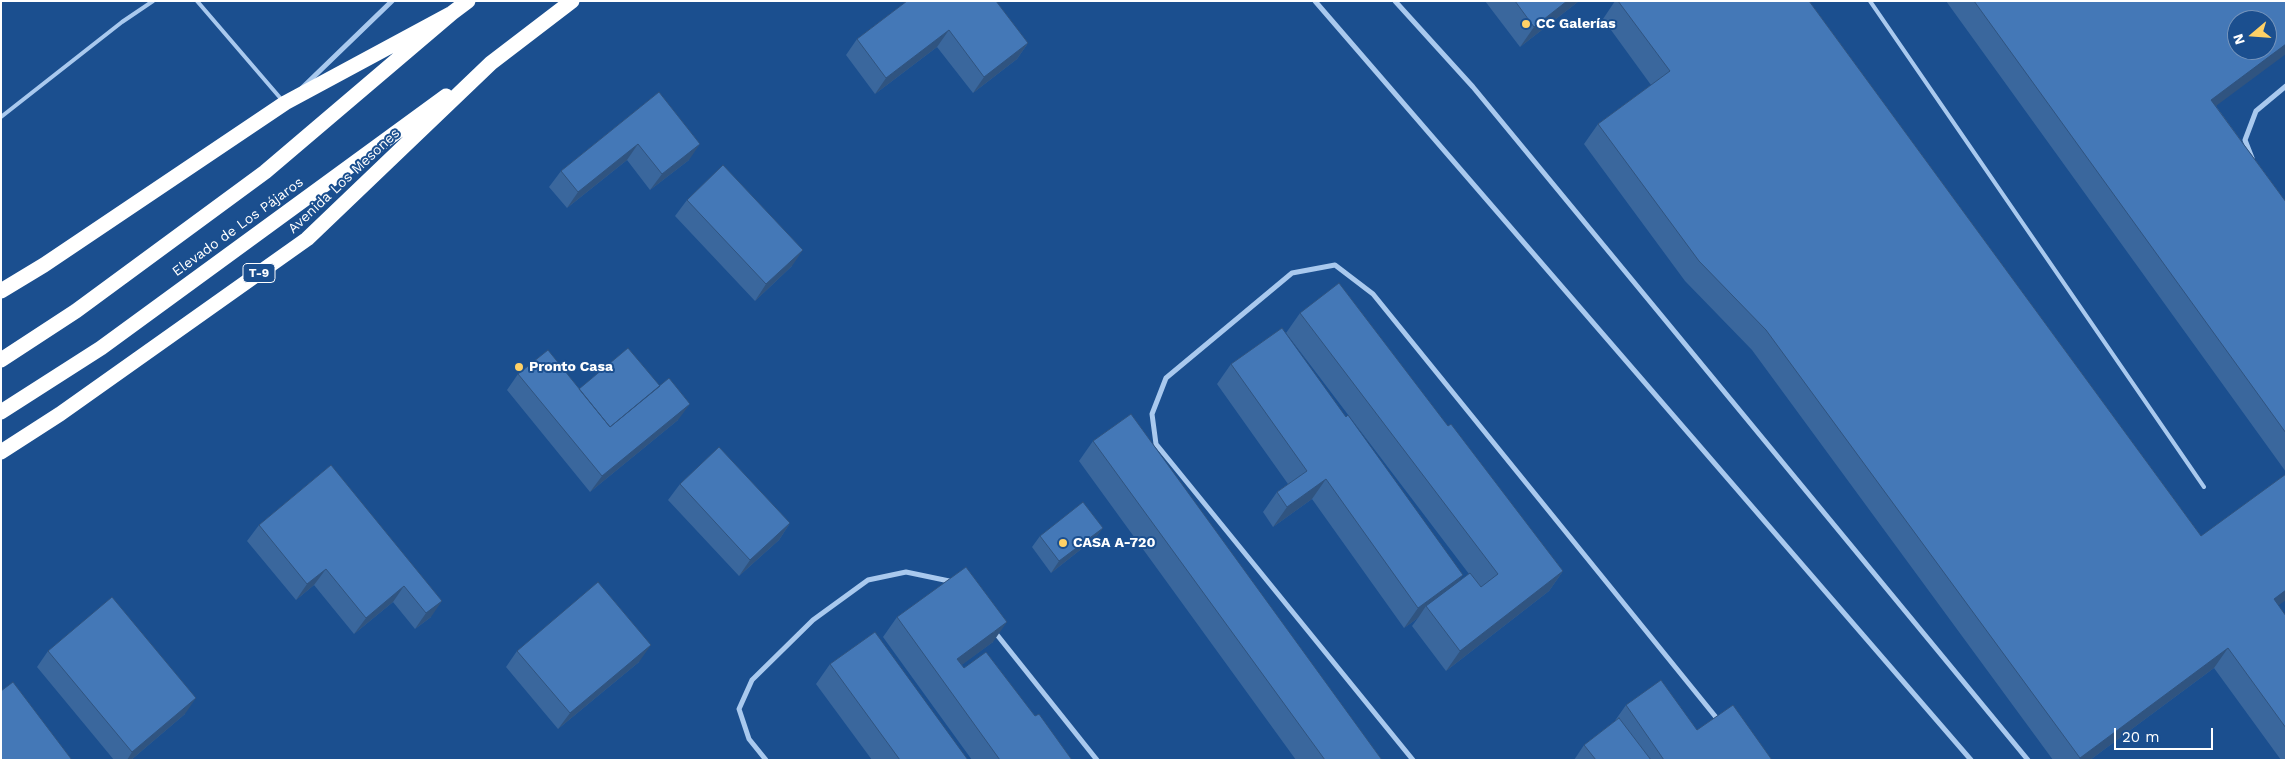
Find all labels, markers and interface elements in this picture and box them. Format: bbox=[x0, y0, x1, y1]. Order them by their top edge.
north arrow bbox=[2227, 10, 2277, 60]
place label: CC Galerías bbox=[1536, 16, 1616, 32]
marker: CC Galerías bbox=[1520, 18, 1532, 30]
text: N bbox=[2229, 32, 2248, 47]
street label: Avenida Los Mesones bbox=[285, 125, 403, 237]
street label: Elevado de Los Pájaros bbox=[169, 174, 307, 280]
road number: T-9 bbox=[243, 264, 275, 282]
place label: Pronto Casa bbox=[529, 359, 613, 375]
marker: Pronto Casa bbox=[513, 361, 525, 373]
place label: CASA A-720 bbox=[1073, 535, 1155, 551]
marker: CASA A-720 bbox=[1057, 537, 1069, 549]
scale bar bbox=[2117, 718, 2216, 750]
text: 20 m bbox=[2122, 728, 2160, 746]

